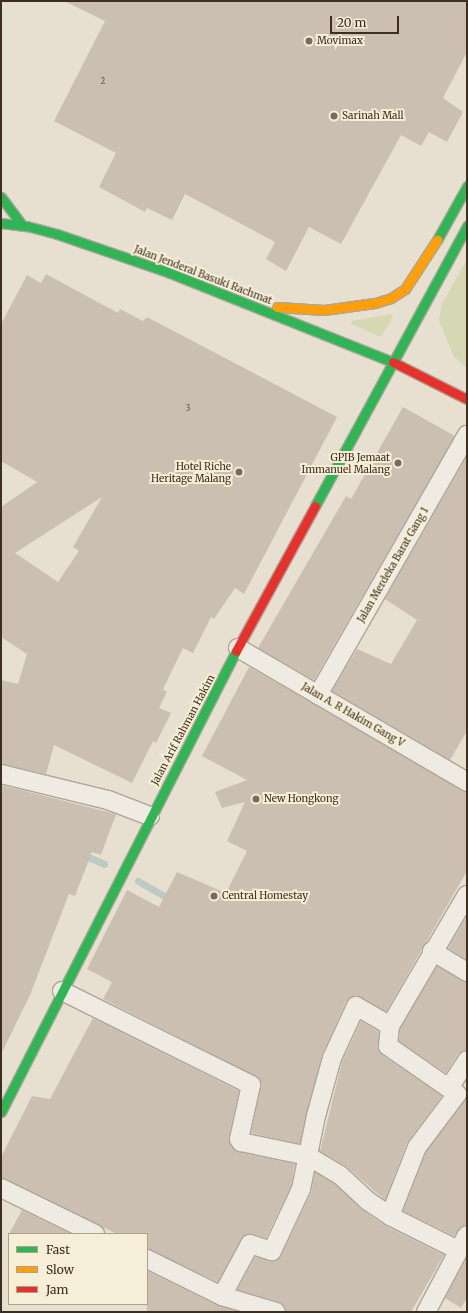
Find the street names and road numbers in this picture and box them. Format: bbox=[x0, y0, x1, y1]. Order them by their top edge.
street label: Jalan Jenderal Basuki Rachmat bbox=[132, 243, 274, 307]
street label: Jalan Merdeka Barat Gang 1 bbox=[355, 505, 431, 625]
street label: Jalan Arif Rahman Hakim bbox=[149, 673, 217, 787]
street label: Jalan A. R Hakim Gang V bbox=[299, 681, 407, 749]

